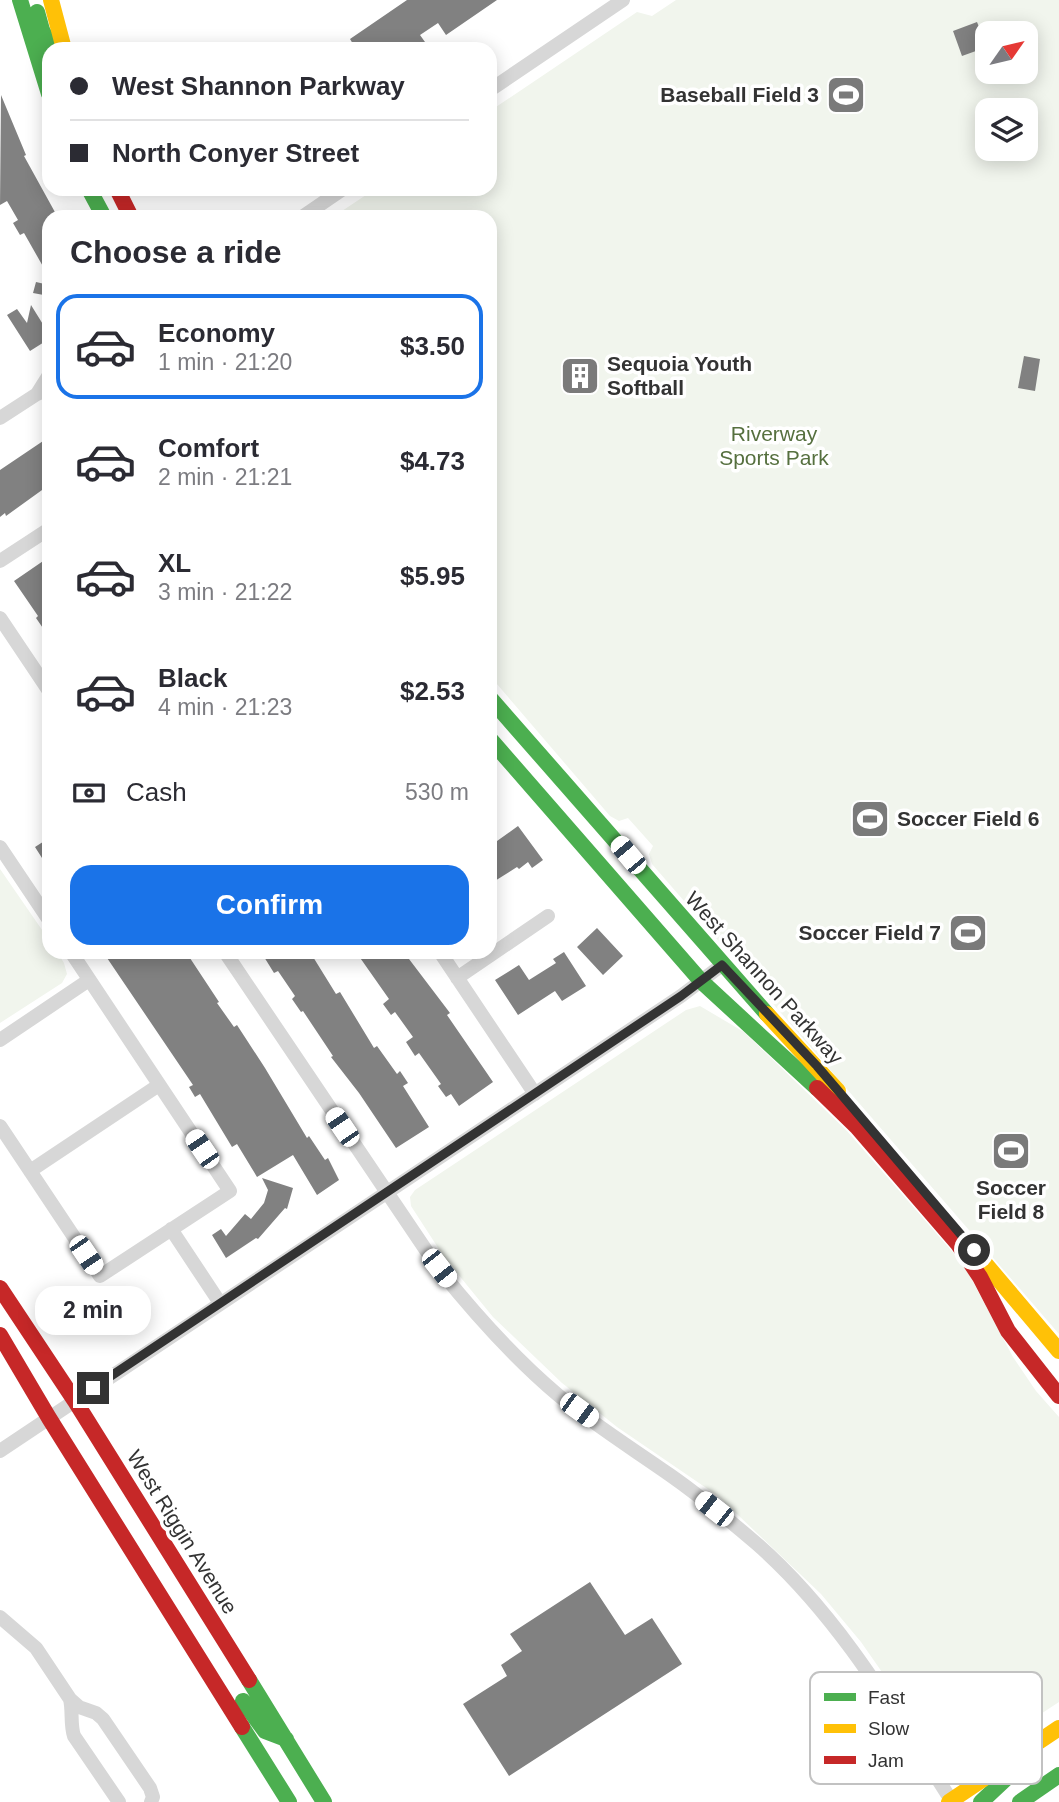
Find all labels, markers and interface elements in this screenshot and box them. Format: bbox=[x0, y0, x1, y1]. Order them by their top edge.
north arrow bbox=[975, 21, 1038, 84]
map controls bbox=[975, 21, 1038, 161]
text: West Shannon Parkway bbox=[112, 71, 405, 101]
sports icon: Baseball Field 3 bbox=[825, 74, 867, 116]
place label: Baseball Field 3 bbox=[660, 83, 819, 106]
button: layers bbox=[975, 98, 1038, 161]
text: North Conyer Street bbox=[112, 138, 359, 168]
text: Choose a ride bbox=[70, 234, 282, 270]
icon: car bbox=[74, 315, 137, 378]
text: Economy bbox=[158, 318, 275, 348]
text: $3.50 bbox=[400, 331, 465, 361]
text: 1 min · 21:20 bbox=[158, 349, 292, 375]
place label: Sequoia Youth Softball bbox=[607, 352, 752, 399]
building icon: Sequoia Youth Softball bbox=[559, 355, 601, 397]
park label: Riverway Sports Park bbox=[719, 422, 829, 469]
icon: car bbox=[74, 430, 137, 493]
text: Comfort bbox=[158, 433, 259, 463]
text: $4.73 bbox=[400, 446, 465, 476]
text: 2 min · 21:21 bbox=[158, 464, 292, 490]
icon: car bbox=[74, 545, 137, 608]
text: XL bbox=[158, 548, 191, 578]
text: $5.95 bbox=[400, 561, 465, 591]
text: 3 min · 21:22 bbox=[158, 579, 292, 605]
icon: car bbox=[74, 660, 137, 723]
text: Black bbox=[158, 663, 227, 693]
text: $2.53 bbox=[400, 676, 465, 706]
text: 4 min · 21:23 bbox=[158, 694, 292, 720]
icon: cash bbox=[70, 774, 108, 812]
text: Cash bbox=[126, 777, 187, 807]
text: 530 m bbox=[405, 779, 469, 805]
sports icon: Soccer Field 6 bbox=[849, 798, 891, 840]
place label: Soccer Field 6 bbox=[897, 807, 1039, 830]
car bbox=[607, 832, 650, 878]
button: Confirm bbox=[70, 865, 469, 945]
street label: West Shannon Parkway bbox=[681, 887, 848, 1069]
sports icon: Soccer Field 7 bbox=[947, 912, 989, 954]
place label: Soccer Field 7 bbox=[799, 921, 941, 944]
car bbox=[322, 1104, 363, 1150]
car bbox=[182, 1126, 223, 1172]
sports icon: Soccer Field 8 bbox=[990, 1130, 1032, 1172]
place label: Soccer Field 8 bbox=[976, 1176, 1046, 1223]
car bbox=[66, 1232, 107, 1278]
route start bbox=[958, 1234, 990, 1266]
car bbox=[418, 1245, 461, 1291]
callout: 2 min bbox=[35, 1286, 151, 1336]
text: 2 min bbox=[63, 1297, 123, 1323]
route end bbox=[77, 1372, 109, 1404]
car bbox=[556, 1389, 603, 1431]
street label: West Riggin Avenue bbox=[123, 1446, 242, 1618]
car bbox=[691, 1488, 738, 1530]
legend bbox=[810, 1672, 1042, 1784]
text: Fast bbox=[868, 1687, 906, 1708]
text: Slow bbox=[868, 1718, 909, 1739]
text: Jam bbox=[868, 1750, 904, 1771]

